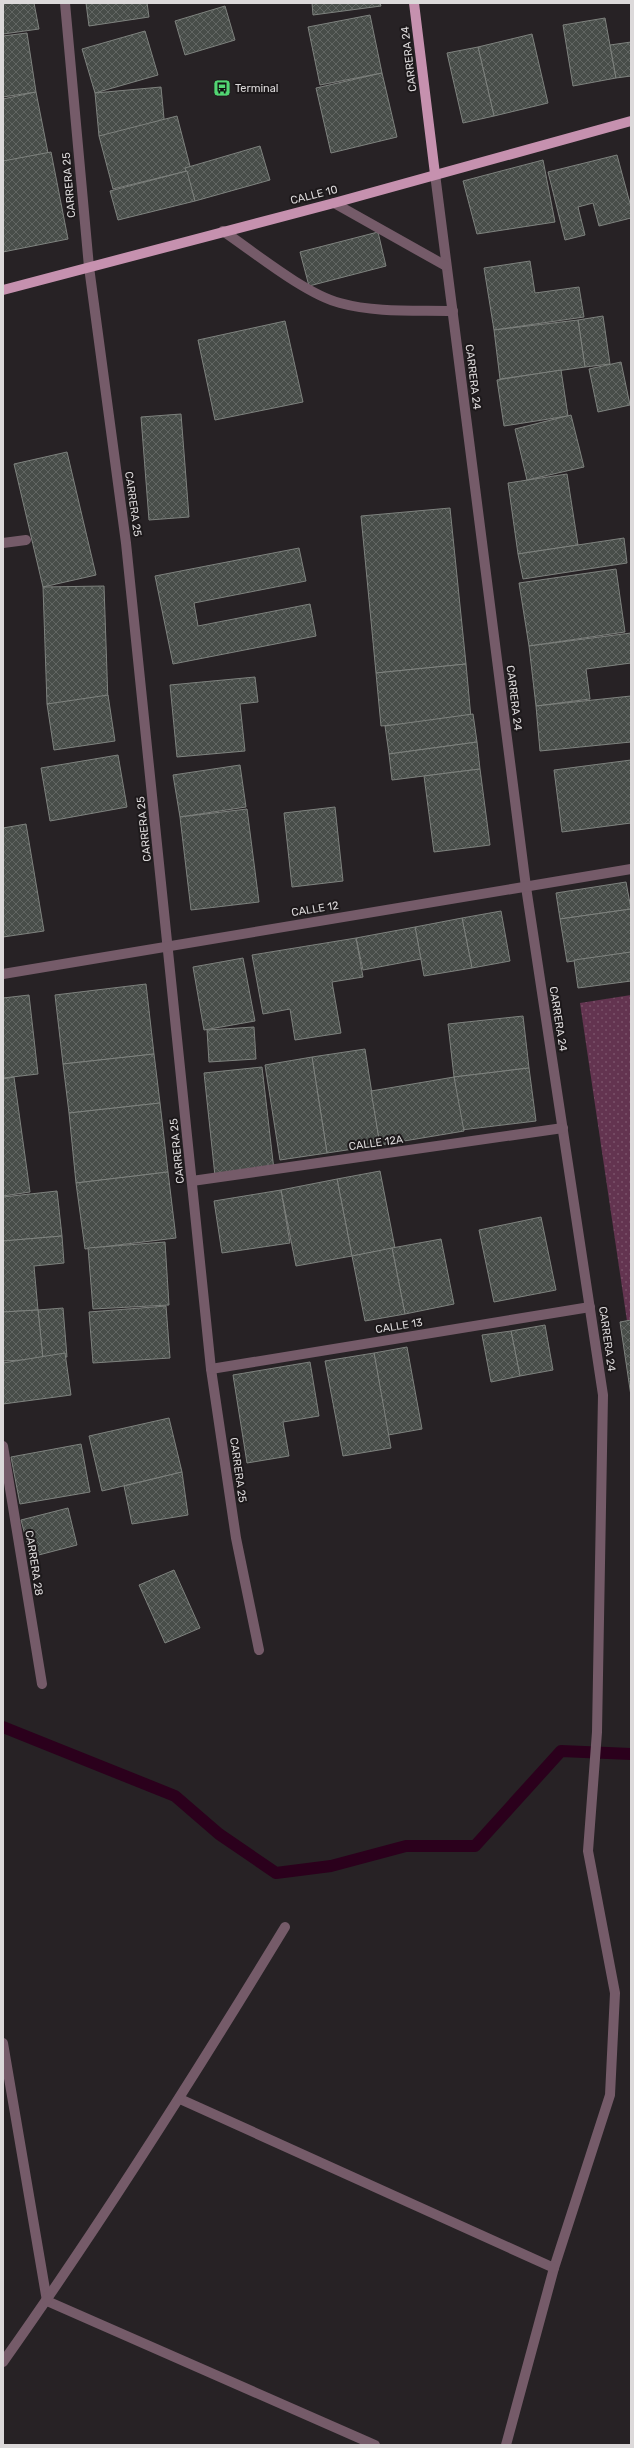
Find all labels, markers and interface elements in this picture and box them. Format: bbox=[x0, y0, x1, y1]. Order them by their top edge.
street label: CARRERA 24 bbox=[399, 25, 419, 92]
bus stop icon: Terminal bbox=[212, 78, 232, 98]
place label: Terminal bbox=[235, 82, 279, 95]
street label: CARRERA 25 bbox=[60, 151, 78, 218]
street label: CALLE 10 bbox=[289, 183, 339, 207]
street label: CARRERA 24 bbox=[463, 344, 483, 411]
street label: CARRERA 25 bbox=[122, 471, 144, 538]
street label: CARRERA 24 bbox=[504, 665, 524, 732]
street label: CARRERA 25 bbox=[134, 795, 154, 862]
street label: CALLE 12 bbox=[291, 899, 339, 919]
street label: CARRERA 24 bbox=[546, 985, 570, 1053]
street label: CARRERA 25 bbox=[167, 1117, 187, 1184]
street label: CALLE 12A bbox=[348, 1133, 405, 1153]
street label: CARRERA 24 bbox=[596, 1305, 618, 1373]
street label: CALLE 13 bbox=[374, 1316, 424, 1336]
street label: CARRERA 25 bbox=[227, 1437, 249, 1504]
street label: CARRERA 28 bbox=[22, 1529, 46, 1597]

